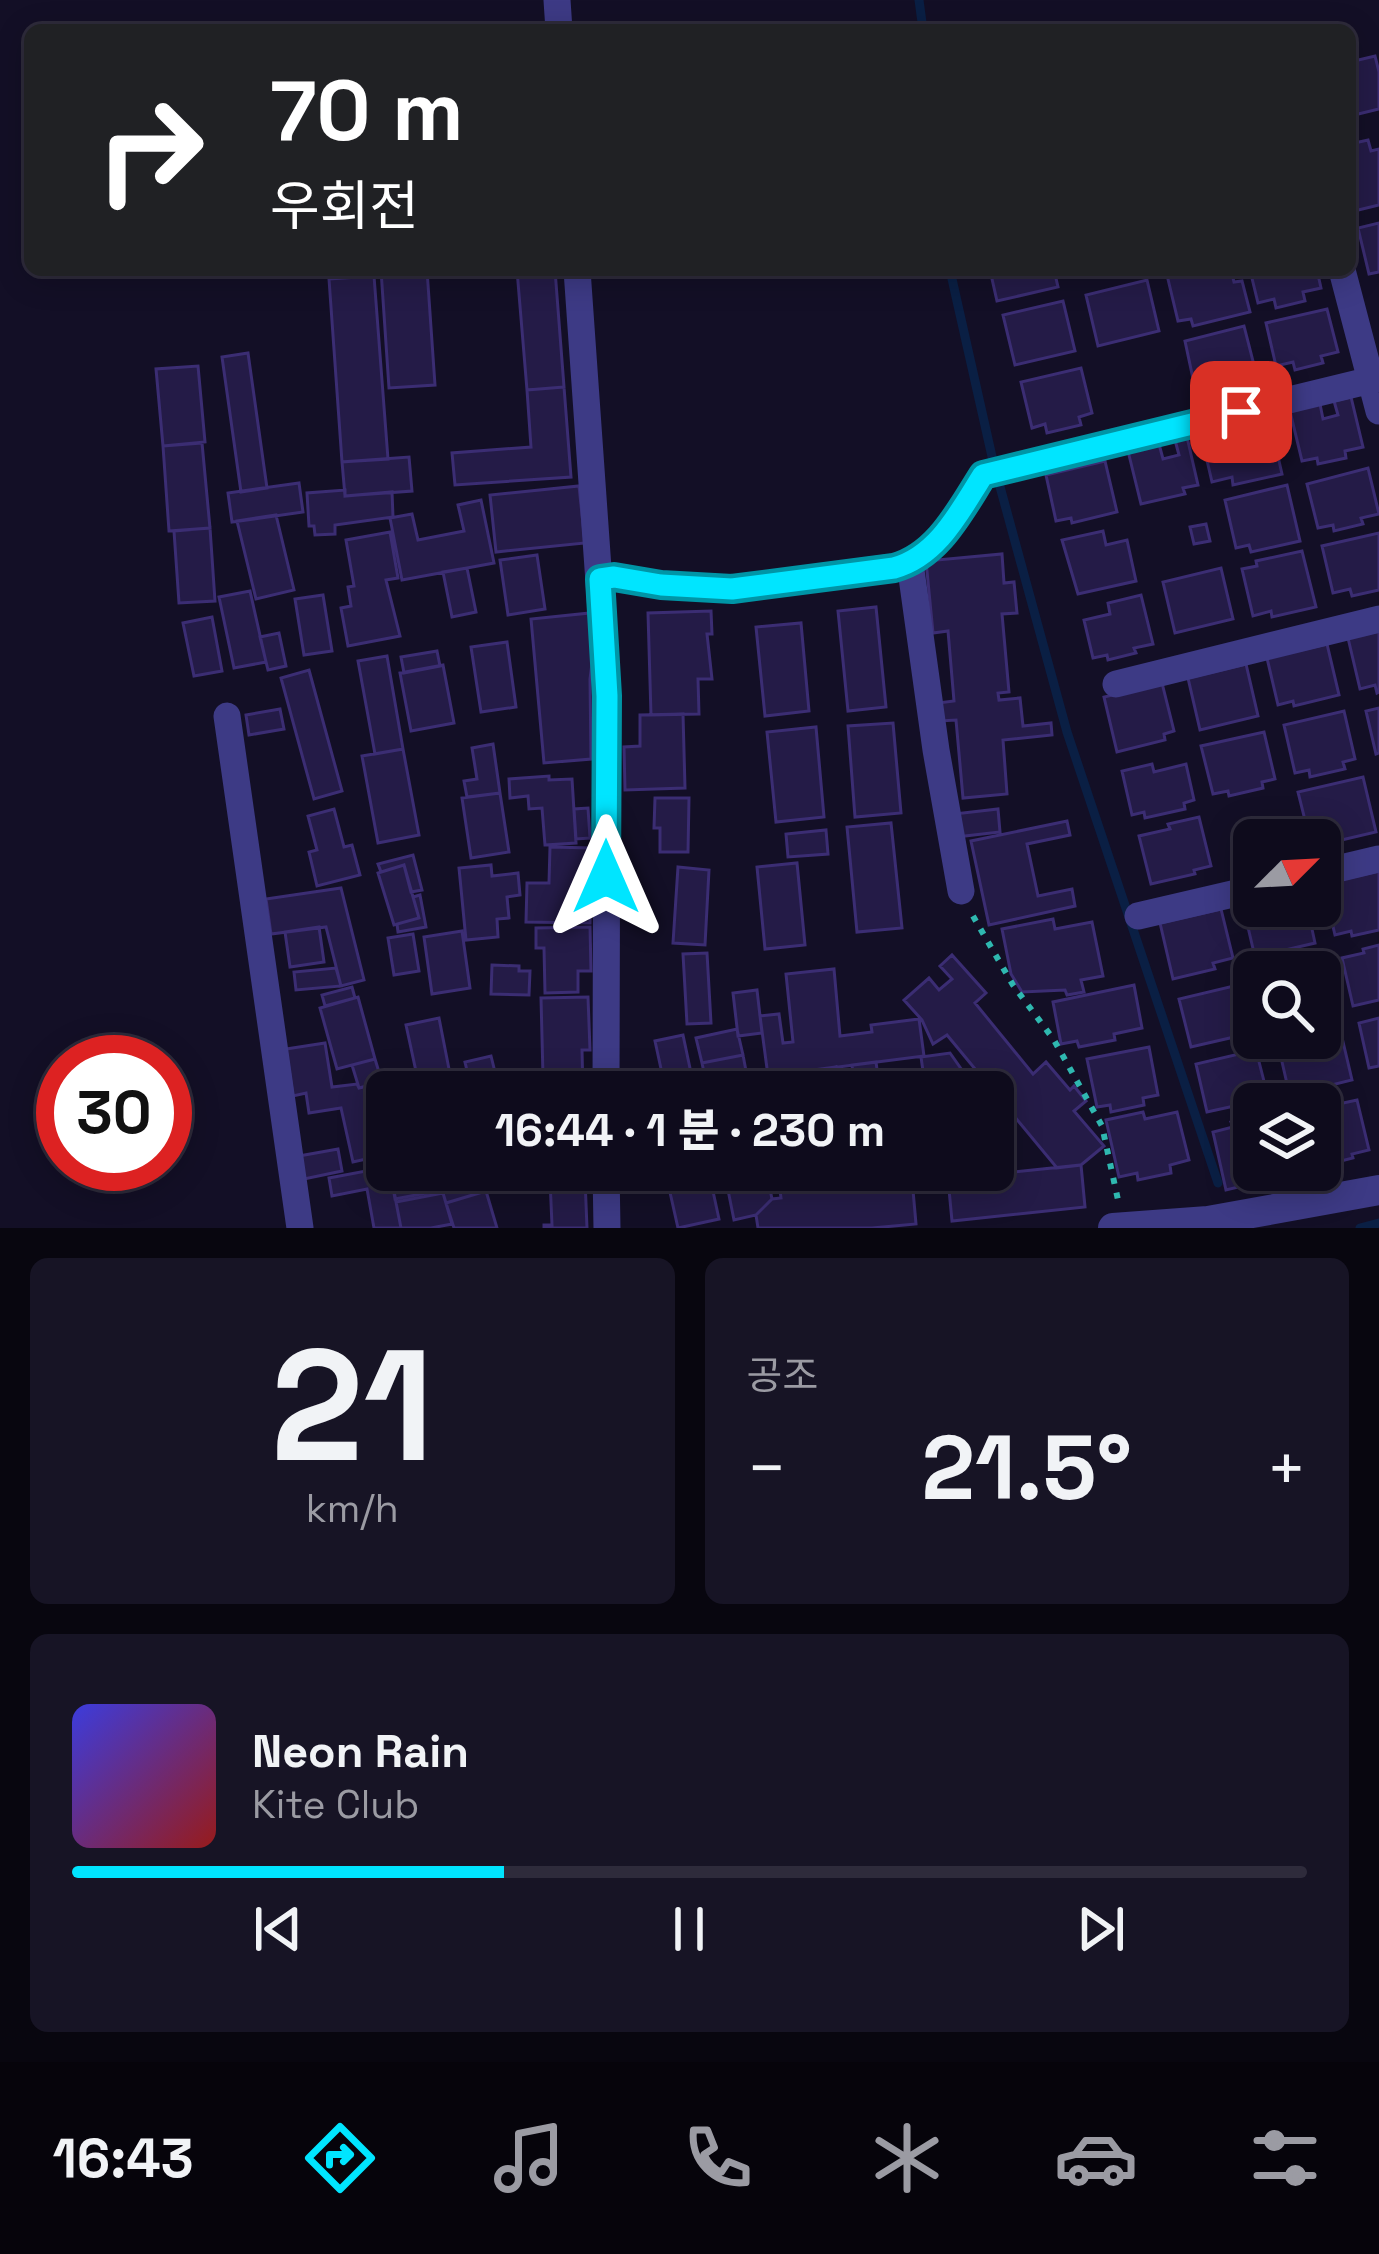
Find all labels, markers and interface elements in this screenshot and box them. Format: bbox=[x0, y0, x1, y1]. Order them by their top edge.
text: 70 m bbox=[270, 57, 464, 165]
icon: right bbox=[72, 72, 228, 228]
text: 우회전 bbox=[270, 172, 419, 241]
pin bbox=[1190, 361, 1292, 463]
icon: arrive bbox=[1208, 379, 1274, 445]
position arrow bbox=[543, 814, 669, 940]
north arrow bbox=[1233, 819, 1341, 927]
map controls bbox=[1233, 819, 1341, 1191]
button: search bbox=[1233, 951, 1341, 1059]
speed limit sign: 30 bbox=[36, 1035, 192, 1191]
button: layers bbox=[1233, 1083, 1341, 1191]
text: 16:44 · 1 분 · 230 m bbox=[495, 1102, 885, 1159]
text: 21 bbox=[271, 1306, 434, 1506]
text: 공조 bbox=[747, 1351, 818, 1400]
text: 21.5° bbox=[922, 1410, 1132, 1525]
text: − bbox=[747, 1426, 787, 1510]
text: + bbox=[1266, 1426, 1307, 1510]
text: km/h bbox=[306, 1484, 399, 1533]
text: Neon Rain bbox=[252, 1723, 469, 1780]
text: Kite Club bbox=[252, 1780, 419, 1829]
icon: previous bbox=[245, 1896, 311, 1962]
icon: pause bbox=[656, 1896, 722, 1962]
icon: next bbox=[1068, 1896, 1134, 1962]
icon: directions bbox=[298, 2116, 382, 2200]
icon: music bbox=[487, 2116, 571, 2200]
icon: phone bbox=[676, 2116, 760, 2200]
icon: climate bbox=[865, 2116, 949, 2200]
icon: car bbox=[1054, 2116, 1138, 2200]
icon: filters bbox=[1243, 2116, 1327, 2200]
text: 16:43 bbox=[52, 2124, 193, 2193]

